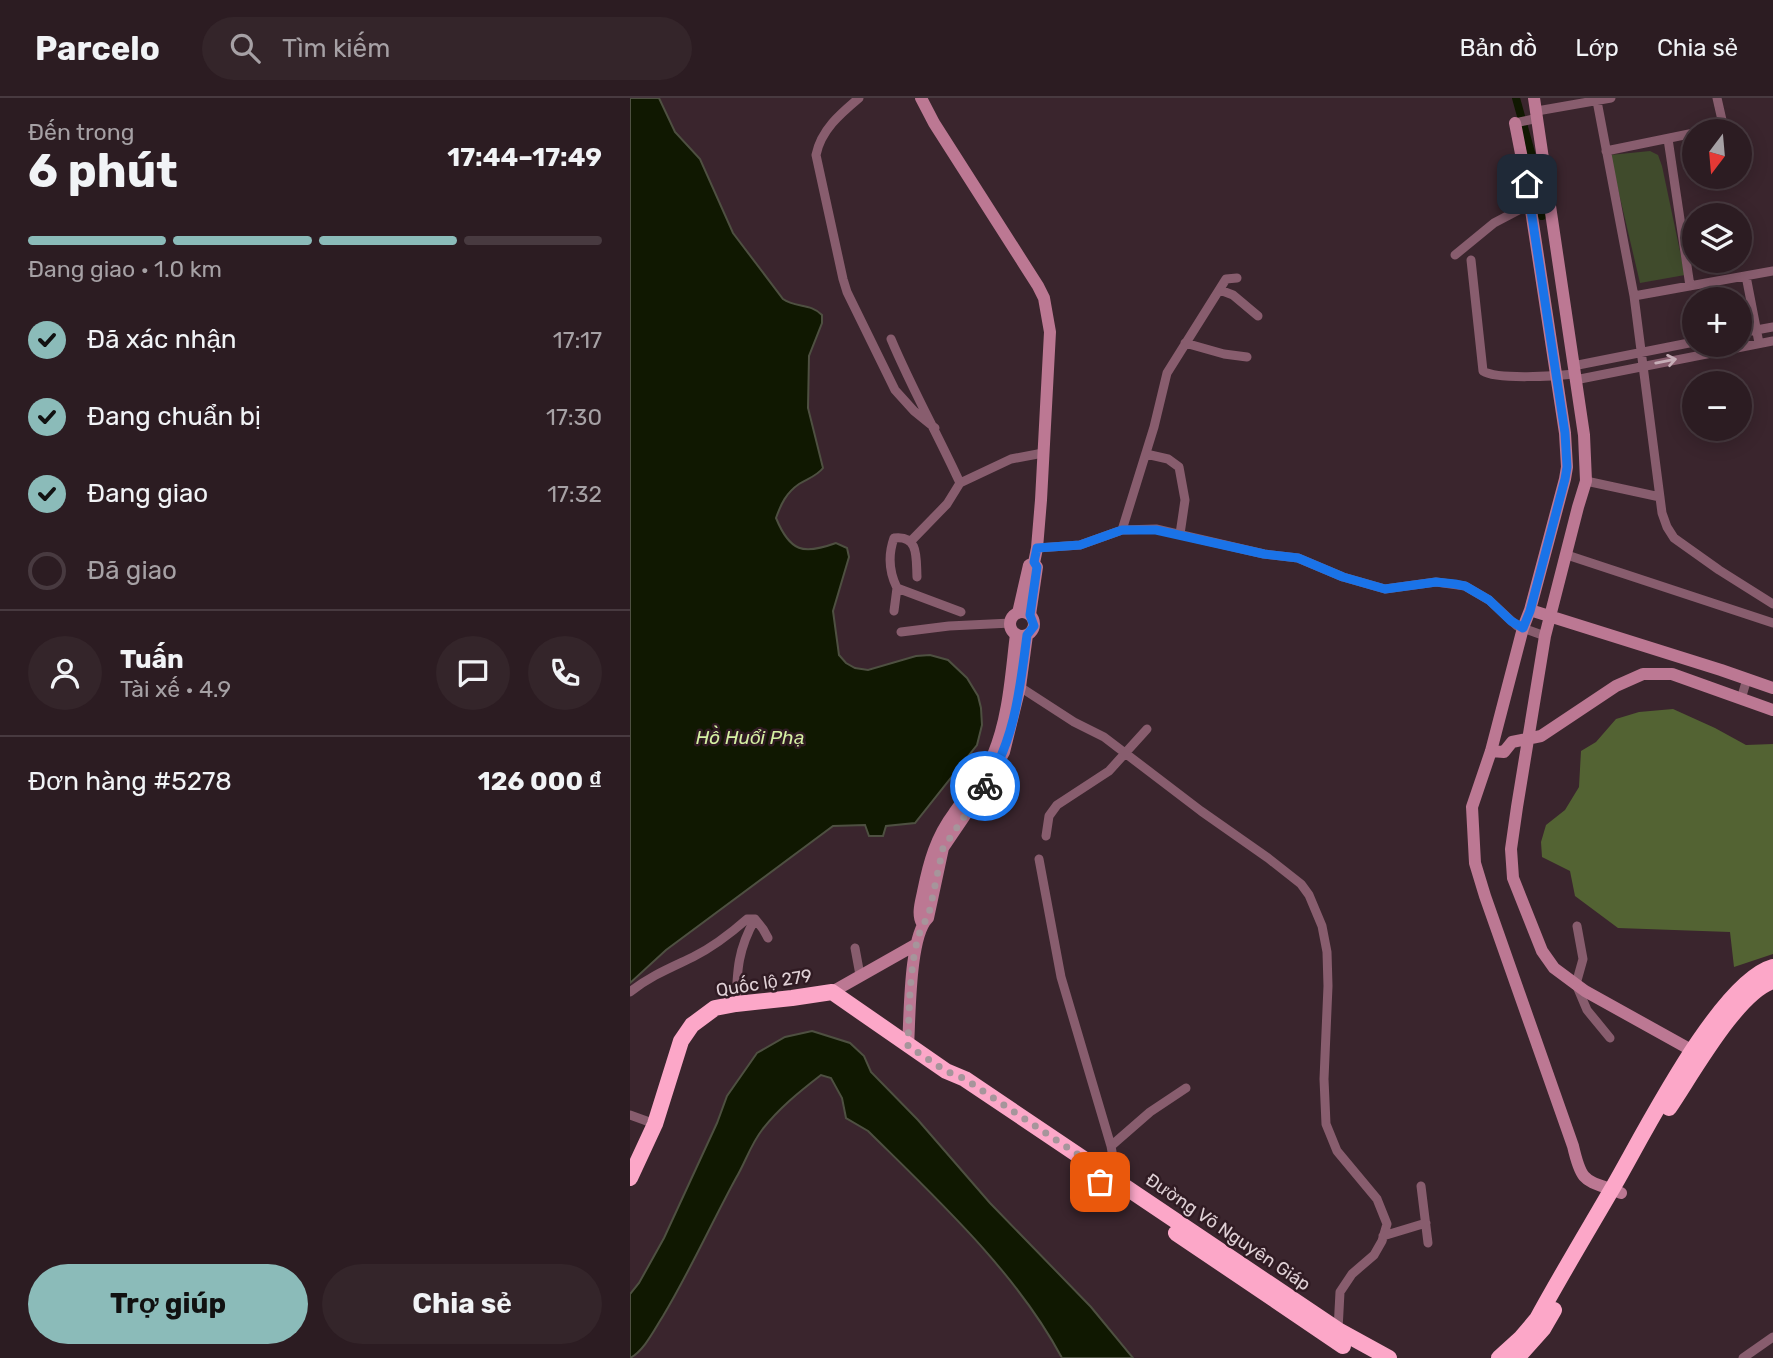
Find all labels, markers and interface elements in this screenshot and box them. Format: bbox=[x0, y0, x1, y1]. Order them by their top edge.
search box bbox=[202, 17, 692, 80]
text: Parcelo bbox=[35, 29, 160, 68]
icon: search bbox=[226, 29, 264, 67]
text: Tìm kiếm bbox=[282, 33, 390, 64]
text: Bản đồ bbox=[1459, 34, 1537, 62]
text: Lớp bbox=[1575, 34, 1619, 62]
text: Chia sẻ bbox=[1657, 34, 1738, 62]
text: Đến trong bbox=[28, 118, 134, 146]
north arrow bbox=[1682, 119, 1752, 189]
map controls bbox=[1682, 119, 1752, 441]
text: 17:44–17:49 bbox=[447, 142, 602, 173]
text: 6 phút bbox=[28, 144, 178, 199]
pin bbox=[1497, 154, 1557, 214]
icon: home bbox=[1508, 165, 1546, 203]
button: layers bbox=[1682, 203, 1752, 273]
text: Đang giao · 1.0 km bbox=[28, 255, 222, 283]
button: + bbox=[1682, 287, 1752, 357]
icon: check bbox=[28, 321, 66, 359]
text: Đã xác nhận bbox=[87, 324, 237, 355]
text: 17:17 bbox=[553, 326, 602, 354]
one-way arrow bbox=[1654, 354, 1677, 367]
button: − bbox=[1682, 371, 1752, 441]
icon: check bbox=[28, 398, 66, 436]
text: Đang chuẩn bị bbox=[87, 401, 261, 432]
text: 17:30 bbox=[546, 403, 602, 431]
icon: check bbox=[28, 475, 66, 513]
text: Đang giao bbox=[87, 478, 208, 509]
text: 17:32 bbox=[547, 480, 602, 508]
text: Đã giao bbox=[87, 555, 177, 586]
button: person bbox=[28, 636, 102, 710]
button: chat bbox=[436, 636, 510, 710]
button: phone bbox=[528, 636, 602, 710]
text: Tuấn bbox=[120, 644, 184, 675]
text: Tài xế · 4.9 bbox=[120, 675, 231, 703]
water label: Hồ Huổi Phạ bbox=[696, 725, 804, 749]
courier bbox=[950, 751, 1020, 821]
text: Đơn hàng #5278 bbox=[28, 766, 232, 797]
text: 126 000 ₫ bbox=[478, 766, 602, 797]
icon: bike bbox=[966, 767, 1004, 805]
street label: Quốc lộ 279 bbox=[714, 964, 814, 1001]
pin bbox=[1070, 1152, 1130, 1212]
icon: bag bbox=[1081, 1163, 1119, 1201]
street label: Đường Võ Nguyên Giáp bbox=[1141, 1169, 1315, 1295]
button: Trợ giúp bbox=[28, 1264, 308, 1344]
button: Chia sẻ bbox=[322, 1264, 602, 1344]

